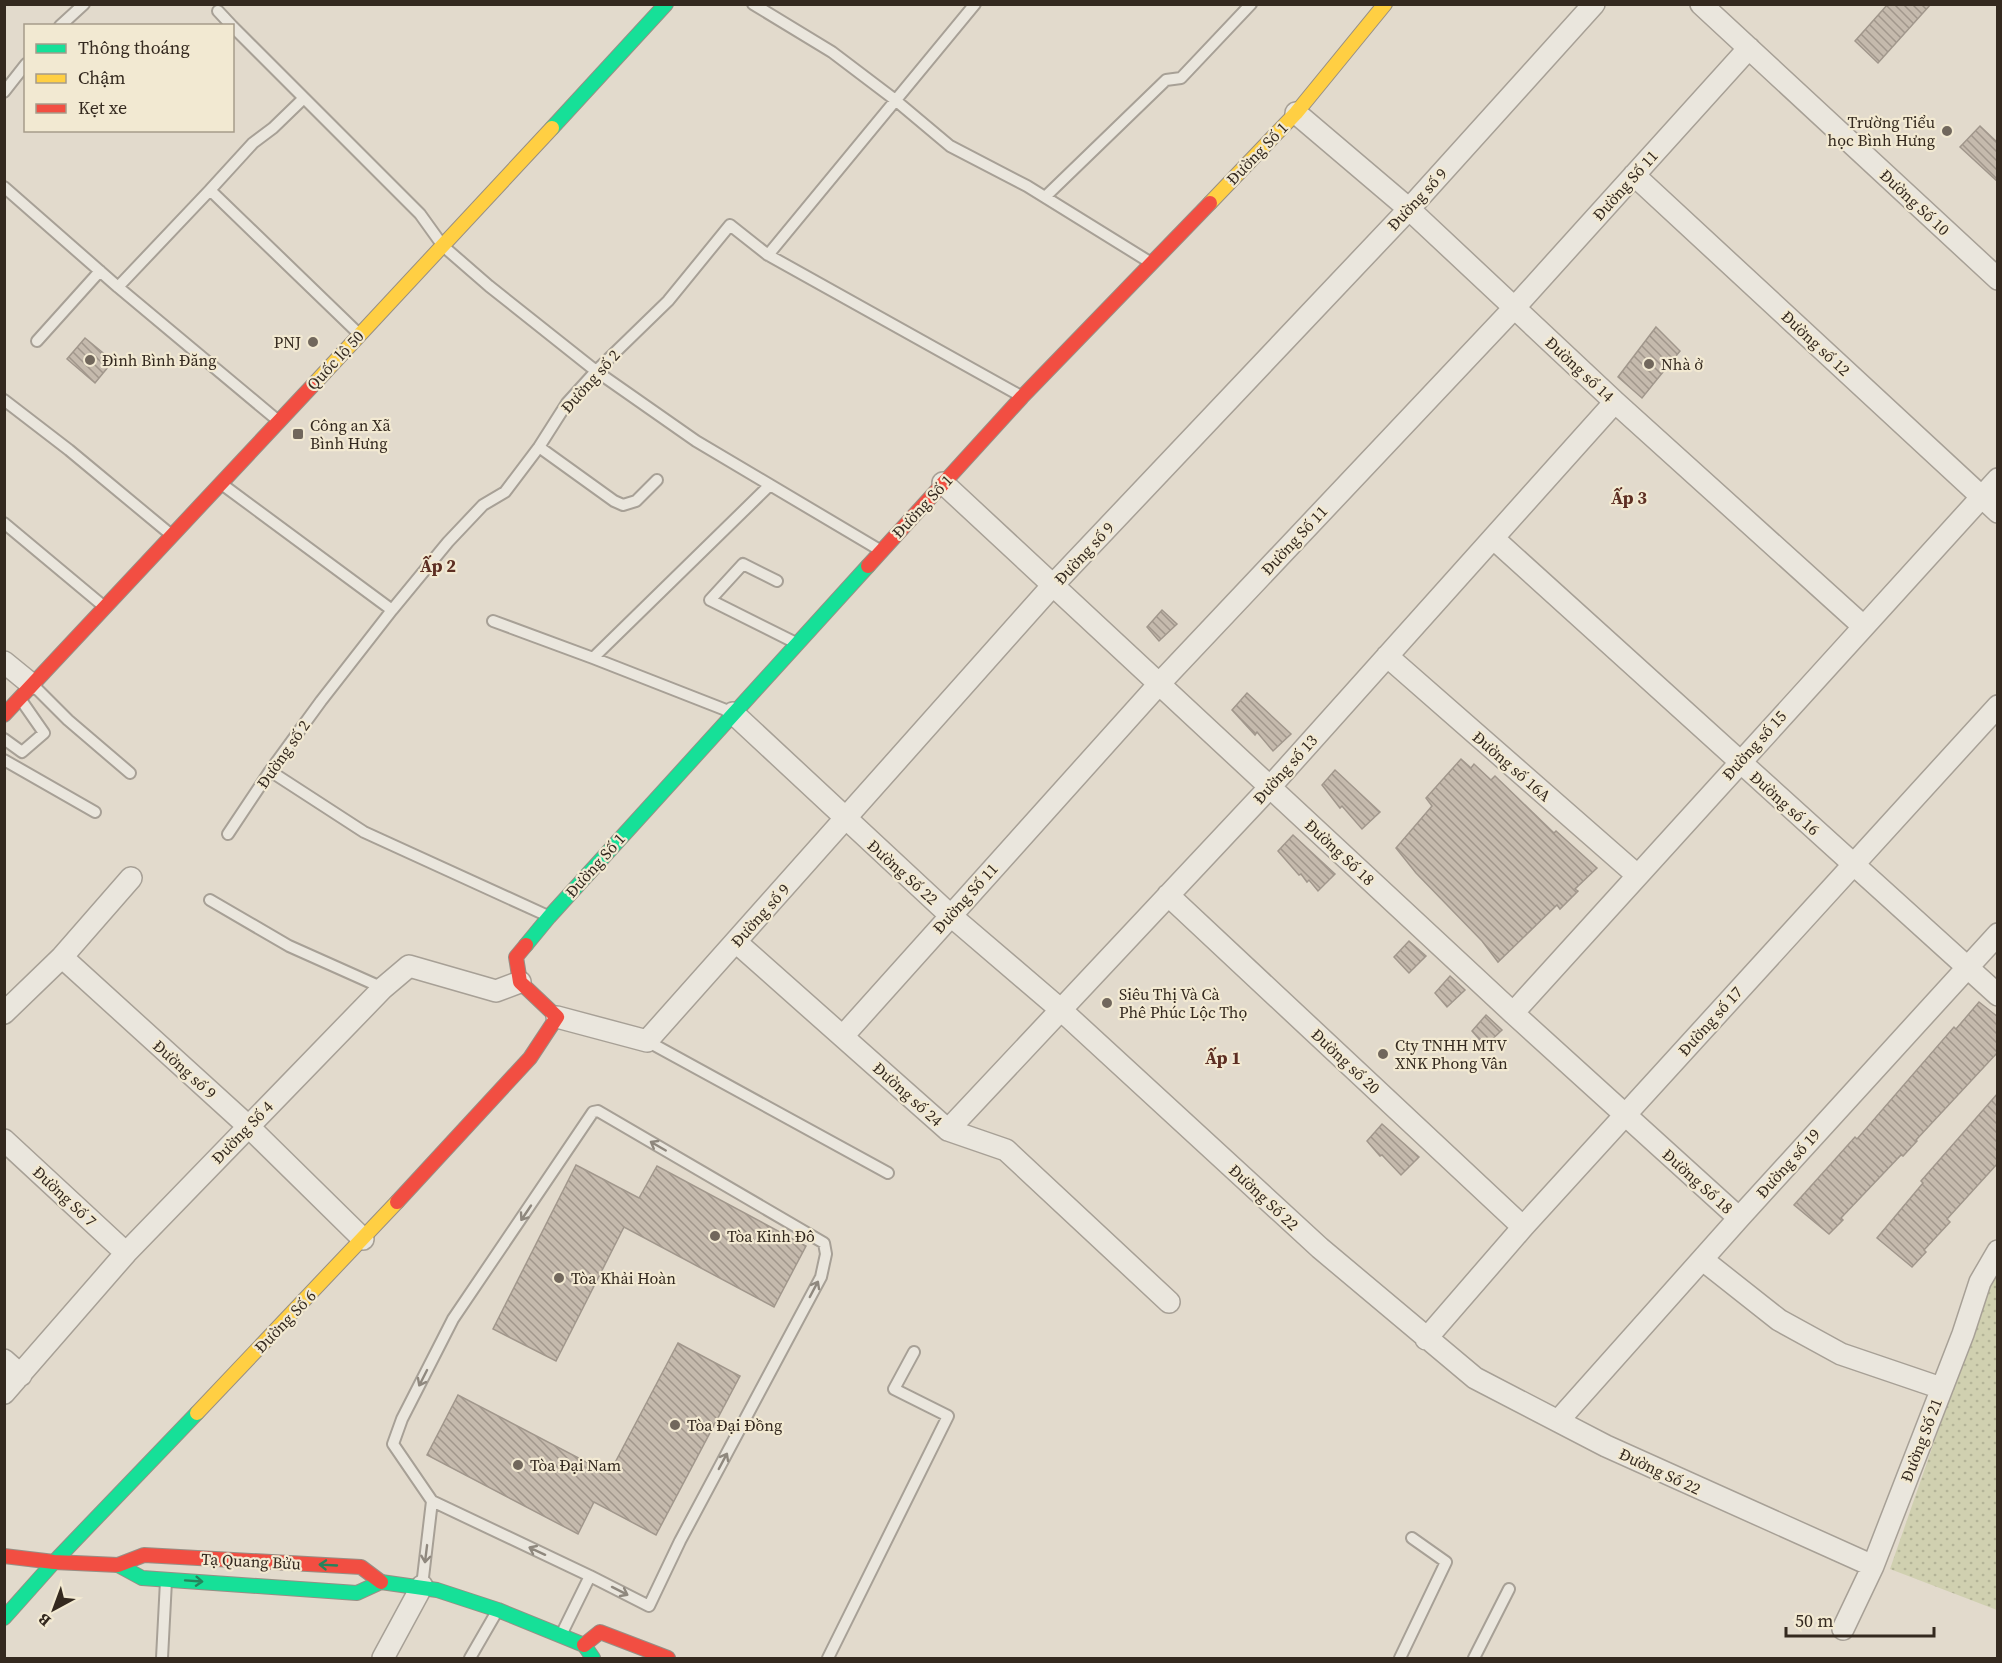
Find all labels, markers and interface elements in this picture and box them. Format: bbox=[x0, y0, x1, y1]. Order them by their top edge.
legend bbox=[24, 24, 234, 132]
text: Thông thoáng bbox=[78, 35, 190, 60]
text: Chậm bbox=[78, 65, 125, 90]
text: Kẹt xe bbox=[78, 95, 127, 120]
place label: Trường Tiểu học Bình Hưng bbox=[1828, 111, 1935, 151]
street label: Đường Số 1 bbox=[1221, 117, 1293, 189]
marker: Trường Tiểu học Bình Hưng bbox=[1940, 124, 1954, 138]
street label: Đường Số 11 bbox=[1587, 145, 1663, 225]
street label: Đường số 9 bbox=[1382, 163, 1452, 235]
street label: Đường Số 10 bbox=[1875, 164, 1955, 240]
street label: Đường số 12 bbox=[1777, 305, 1855, 381]
street label: Quốc lộ 50 bbox=[302, 325, 368, 395]
place label: PNJ bbox=[274, 331, 301, 353]
street label: Đường số 14 bbox=[1541, 331, 1619, 407]
marker: PNJ bbox=[306, 335, 320, 349]
street label: Đường số 2 bbox=[556, 344, 624, 418]
place label: Đình Bình Đăng bbox=[102, 349, 216, 371]
marker: Đình Bình Đăng bbox=[83, 353, 97, 367]
place label: Nhà ở bbox=[1661, 353, 1703, 375]
marker: Nhà ở bbox=[1642, 357, 1656, 371]
place label: Công an Xã Bình Hưng bbox=[310, 414, 391, 454]
marker: Công an Xã Bình Hưng bbox=[291, 427, 305, 441]
street label: Đường Số 1 bbox=[887, 469, 957, 543]
district label: Ấp 3 bbox=[1611, 485, 1647, 510]
street label: Đường Số 11 bbox=[1256, 500, 1332, 580]
street label: Đường số 9 bbox=[1049, 517, 1119, 589]
district label: Ấp 2 bbox=[420, 553, 456, 578]
street label: Đường số 15 bbox=[1717, 705, 1791, 785]
street label: Đường số 2 bbox=[251, 715, 315, 793]
street label: Đường số 16A bbox=[1468, 726, 1556, 806]
street label: Đường số 13 bbox=[1248, 729, 1322, 809]
street label: Đường số 16 bbox=[1745, 766, 1825, 840]
street label: Đường Số 18 bbox=[1300, 814, 1380, 890]
street label: Đường Số 1 bbox=[560, 828, 630, 902]
street label: Đường Số 22 bbox=[863, 834, 943, 910]
street label: Đường Số 11 bbox=[927, 858, 1003, 938]
street label: Đường số 9 bbox=[726, 878, 794, 952]
street label: Đường số 17 bbox=[1673, 981, 1747, 1061]
place label: Siêu Thị Và Cà Phê Phúc Lộc Thọ bbox=[1119, 983, 1247, 1023]
marker: Siêu Thị Và Cà Phê Phúc Lộc Thọ bbox=[1100, 996, 1114, 1010]
street label: Đường số 20 bbox=[1307, 1023, 1385, 1099]
place label: Cty TNHH MTV XNK Phong Vân bbox=[1395, 1034, 1508, 1074]
street label: Đường số 9 bbox=[148, 1035, 222, 1103]
district label: Ấp 1 bbox=[1205, 1045, 1241, 1070]
marker: Cty TNHH MTV XNK Phong Vân bbox=[1376, 1047, 1390, 1061]
street label: Đường số 24 bbox=[868, 1057, 948, 1131]
street label: Đường Số 4 bbox=[206, 1096, 278, 1168]
street label: Đường số 19 bbox=[1751, 1123, 1825, 1203]
one-way arrow bbox=[650, 1140, 667, 1152]
street label: Đường Số 18 bbox=[1658, 1143, 1738, 1219]
street label: Đường Số 22 bbox=[1224, 1159, 1304, 1235]
street label: Đường Số 7 bbox=[28, 1161, 102, 1231]
one-way arrow bbox=[520, 1204, 532, 1220]
place label: Tòa Kinh Đô bbox=[727, 1225, 815, 1247]
marker: Tòa Kinh Đô bbox=[708, 1229, 722, 1243]
place label: Tòa Khải Hoàn bbox=[571, 1267, 676, 1289]
marker: Tòa Khải Hoàn bbox=[552, 1271, 566, 1285]
one-way arrow bbox=[809, 1281, 820, 1299]
street label: Đường Số 6 bbox=[249, 1285, 321, 1357]
one-way arrow bbox=[417, 1369, 429, 1386]
street label: Đường Số 21 bbox=[1895, 1395, 1947, 1485]
place label: Tòa Đại Đồng bbox=[687, 1414, 782, 1436]
marker: Tòa Đại Đồng bbox=[668, 1418, 682, 1432]
street label: Đường Số 22 bbox=[1616, 1442, 1704, 1500]
one-way arrow bbox=[717, 1453, 729, 1471]
place label: Tòa Đại Nam bbox=[530, 1454, 621, 1476]
marker: Tòa Đại Nam bbox=[511, 1458, 525, 1472]
one-way arrow bbox=[420, 1543, 431, 1563]
one-way arrow bbox=[529, 1544, 547, 1556]
street label: Tạ Quang Bửu bbox=[201, 1547, 301, 1575]
one-way arrow bbox=[318, 1559, 338, 1570]
one-way arrow bbox=[184, 1576, 204, 1587]
north arrow bbox=[24, 1579, 84, 1639]
one-way arrow bbox=[611, 1585, 628, 1597]
scale bar bbox=[1786, 1600, 1934, 1638]
text: B bbox=[33, 1608, 55, 1632]
text: 50 m bbox=[1795, 1608, 1833, 1633]

